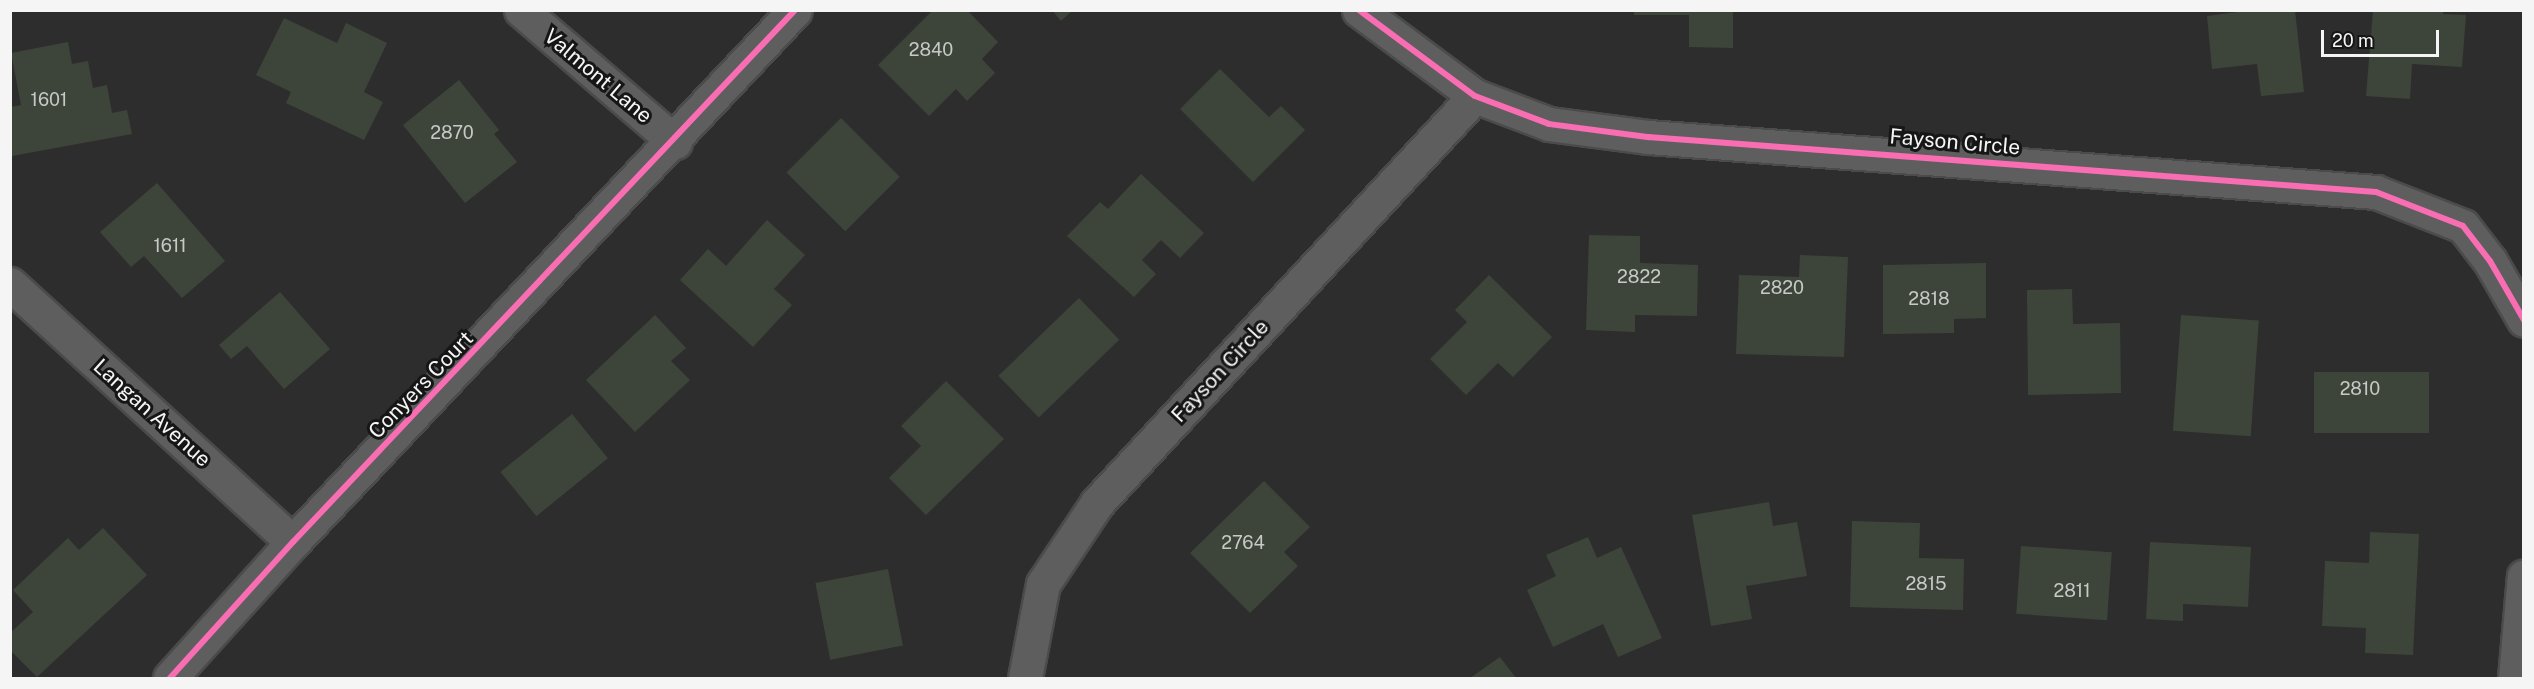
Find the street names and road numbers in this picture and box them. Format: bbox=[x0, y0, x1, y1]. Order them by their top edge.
street label: Valmont Lane bbox=[539, 23, 657, 129]
street label: Fayson Circle bbox=[1889, 124, 2021, 160]
street label: Fayson Circle bbox=[1166, 314, 1274, 428]
street label: Conyers Court bbox=[363, 326, 479, 444]
street label: Langan Avenue bbox=[88, 354, 216, 472]

